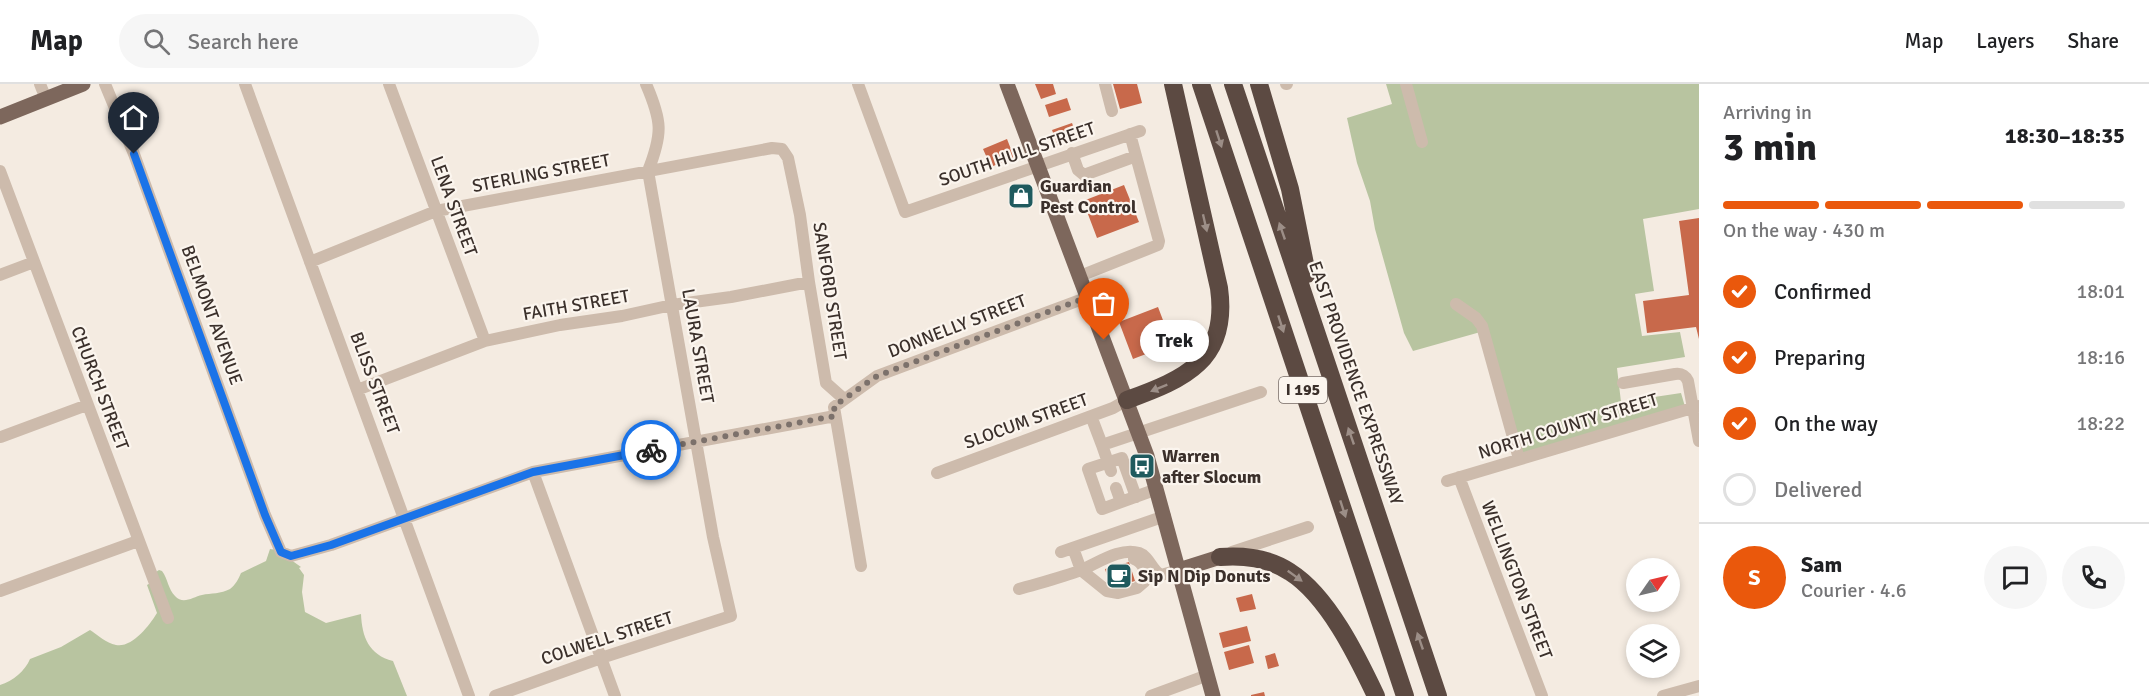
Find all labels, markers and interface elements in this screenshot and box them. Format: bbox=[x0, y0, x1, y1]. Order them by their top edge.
search box bbox=[119, 14, 539, 68]
text: Map bbox=[30, 24, 83, 58]
icon: search bbox=[140, 25, 173, 58]
text: Search here bbox=[188, 28, 299, 55]
text: Map bbox=[1905, 28, 1943, 54]
text: Layers bbox=[1976, 28, 2034, 54]
text: Share bbox=[2067, 28, 2119, 54]
pin bbox=[108, 92, 159, 154]
text: Arriving in bbox=[1723, 100, 1812, 125]
icon: home bbox=[117, 101, 150, 134]
street label: SOUTH HULL STREET bbox=[936, 117, 1098, 191]
text: 18:30–18:35 bbox=[2005, 122, 2125, 149]
text: 3 min bbox=[1723, 123, 1817, 171]
one-way arrow bbox=[1215, 131, 1225, 149]
street label: STERLING STREET bbox=[470, 149, 612, 197]
street label: LENA STREET bbox=[426, 153, 482, 259]
place label: Guardian Pest Control bbox=[1040, 175, 1137, 218]
shop icon: Guardian Pest Control bbox=[1006, 181, 1036, 211]
one-way arrow bbox=[1200, 214, 1210, 232]
text: On the way · 430 m bbox=[1723, 218, 1885, 243]
street label: SANFORD STREET bbox=[808, 221, 852, 362]
one-way arrow bbox=[1277, 222, 1287, 240]
street label: BELMONT AVENUE bbox=[177, 242, 247, 388]
street label: EAST PROVIDENCE EXPRESSWAY bbox=[1304, 258, 1408, 508]
icon: check bbox=[1723, 275, 1756, 308]
pin bbox=[1078, 278, 1129, 340]
text: Confirmed bbox=[1774, 278, 1872, 305]
text: 18:01 bbox=[2076, 279, 2125, 304]
street label: FAITH STREET bbox=[521, 285, 631, 325]
street label: LAURA STREET bbox=[677, 287, 719, 405]
icon: bag bbox=[1087, 287, 1120, 320]
street label: DONNELLY STREET bbox=[885, 289, 1029, 363]
one-way arrow bbox=[1277, 315, 1286, 333]
callout: Trek bbox=[1140, 319, 1209, 361]
street label: CHURCH STREET bbox=[66, 323, 134, 453]
text: Trek bbox=[1156, 328, 1193, 353]
street label: BLISS STREET bbox=[345, 329, 405, 437]
icon: check bbox=[1723, 341, 1756, 374]
text: Preparing bbox=[1774, 344, 1866, 371]
text: 18:16 bbox=[2076, 345, 2125, 370]
road number: I 195 bbox=[1279, 377, 1327, 403]
one-way arrow bbox=[1150, 383, 1168, 393]
street label: SLOCUM STREET bbox=[961, 388, 1091, 454]
street label: NORTH COUNTY STREET bbox=[1475, 388, 1661, 464]
icon: check bbox=[1723, 407, 1756, 440]
text: On the way bbox=[1774, 410, 1878, 437]
text: 18:22 bbox=[2076, 411, 2125, 436]
courier bbox=[621, 420, 681, 480]
one-way arrow bbox=[1346, 427, 1355, 445]
icon: bike bbox=[635, 434, 668, 467]
place label: Warren after Slocum bbox=[1162, 445, 1261, 488]
bus stop icon: Warren after Slocum bbox=[1127, 451, 1157, 481]
text: Delivered bbox=[1774, 476, 1862, 503]
street label: WELLINGTON STREET bbox=[1477, 498, 1557, 662]
one-way arrow bbox=[1339, 500, 1348, 518]
button: chat bbox=[1984, 546, 2047, 609]
button: phone bbox=[2062, 546, 2125, 609]
text: Sam bbox=[1801, 551, 1842, 578]
north arrow bbox=[1626, 558, 1680, 612]
map controls bbox=[1626, 558, 1680, 678]
cafe icon: Sip N Dip Donuts bbox=[1104, 561, 1134, 591]
text: S bbox=[1748, 564, 1761, 591]
place label: Sip N Dip Donuts bbox=[1138, 565, 1270, 587]
one-way arrow bbox=[1286, 570, 1302, 582]
text: Courier · 4.6 bbox=[1801, 578, 1907, 603]
street label: COLWELL STREET bbox=[538, 606, 676, 670]
button: layers bbox=[1626, 624, 1680, 678]
one-way arrow bbox=[1414, 631, 1424, 649]

